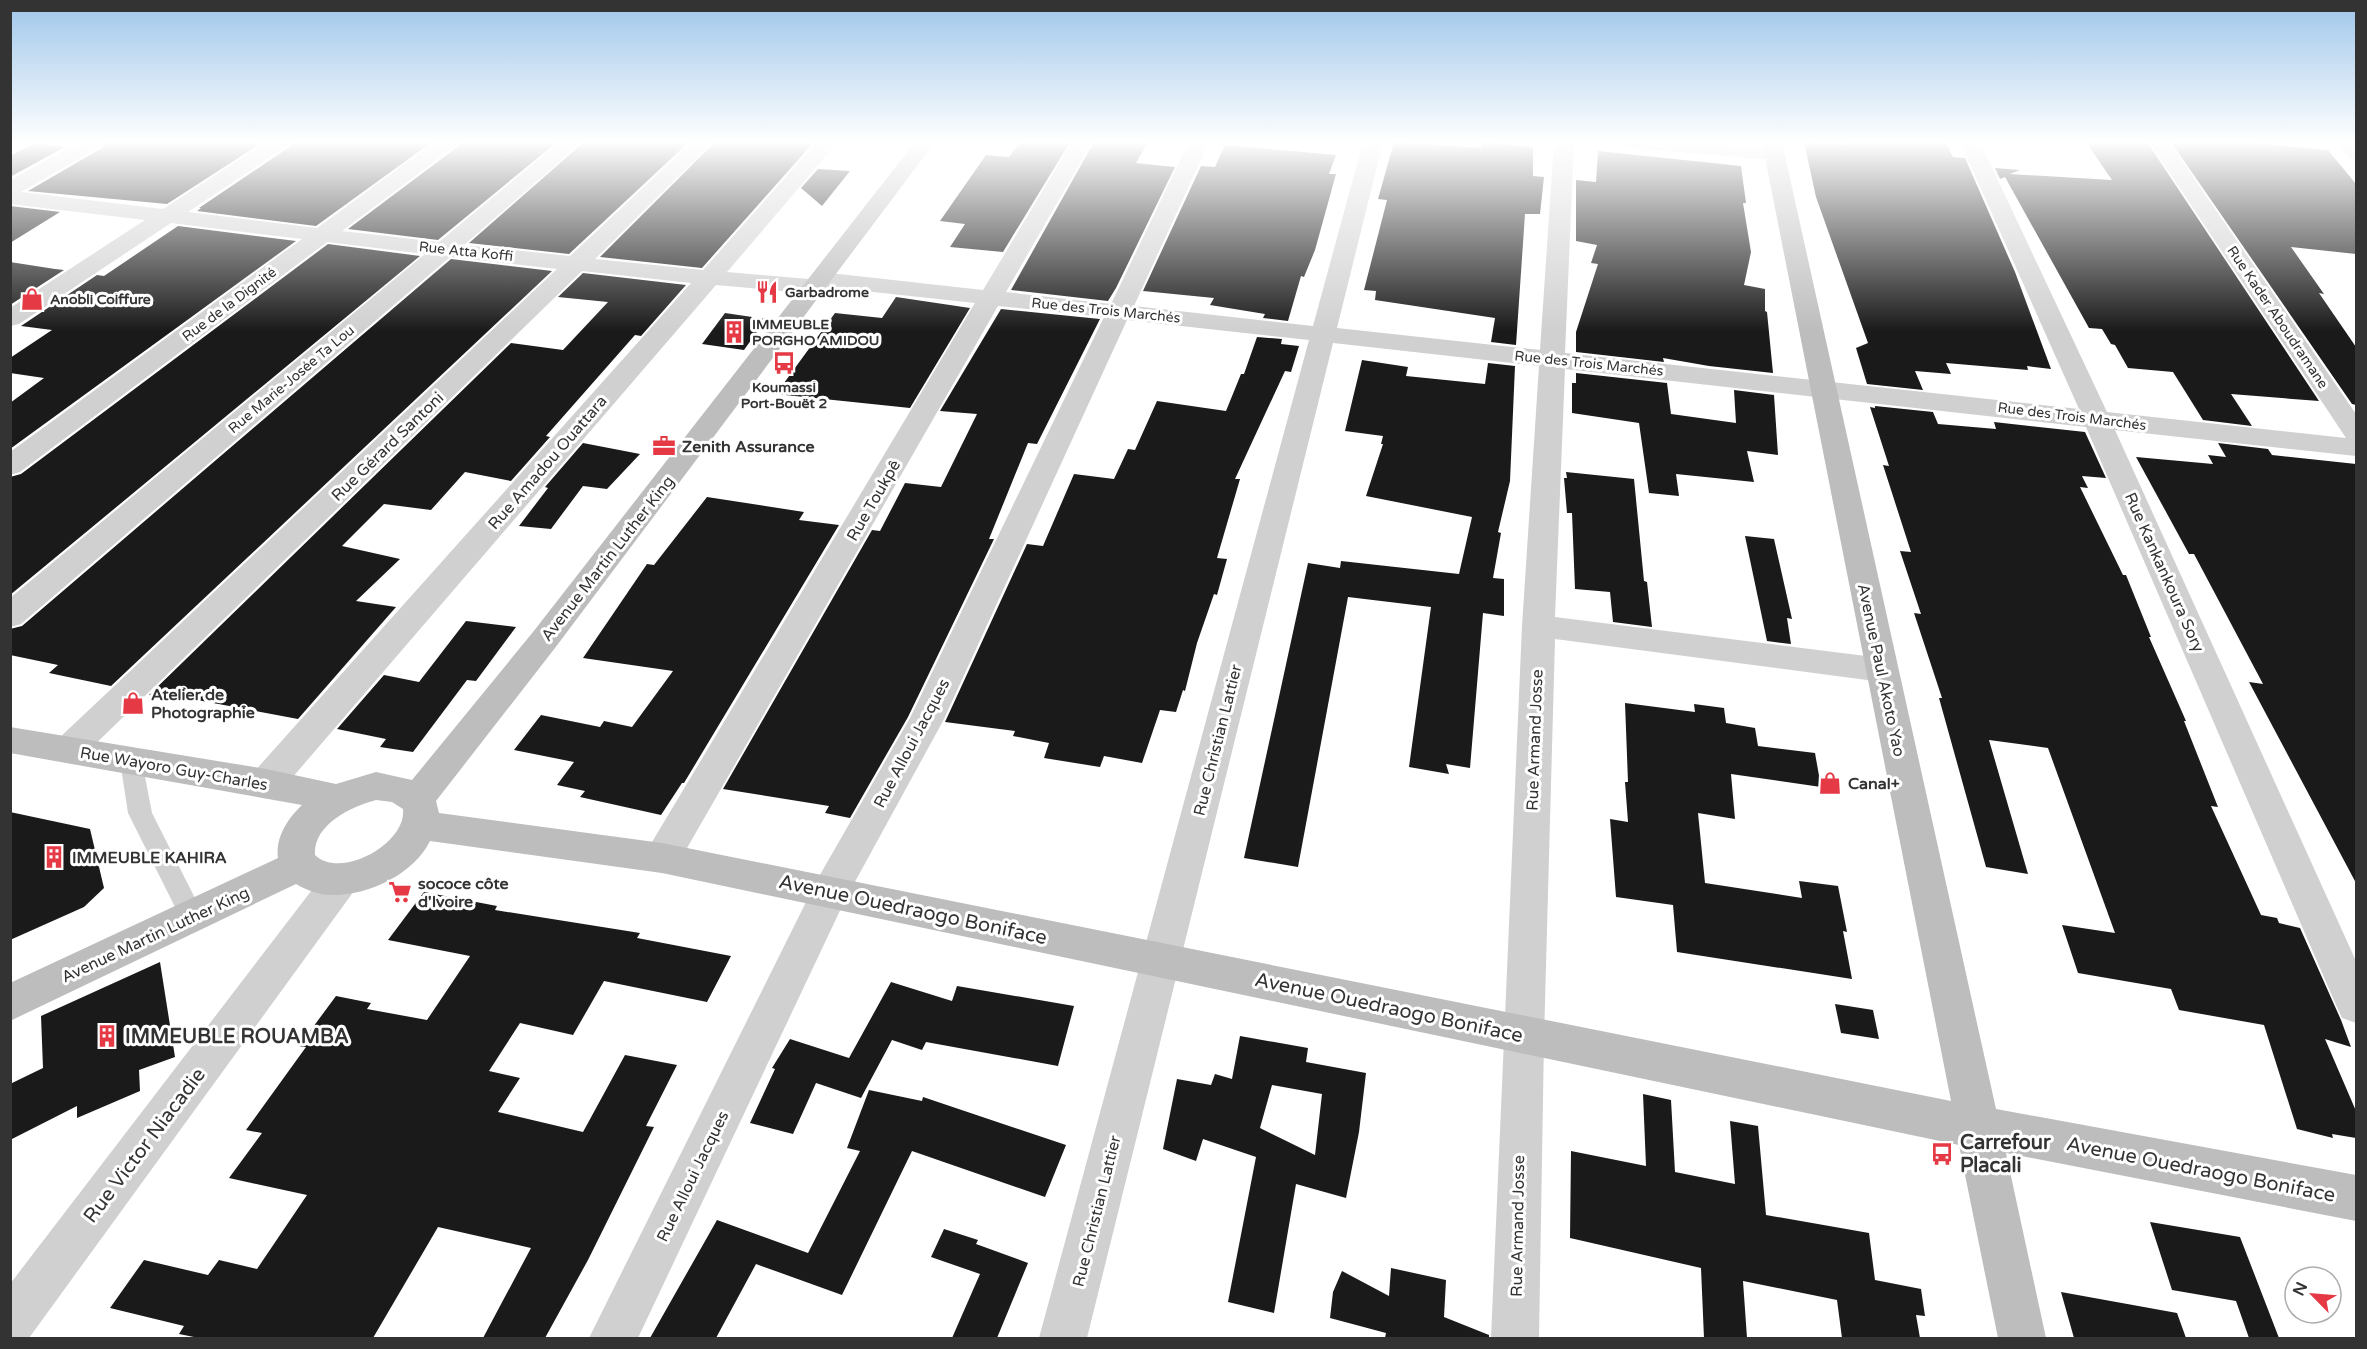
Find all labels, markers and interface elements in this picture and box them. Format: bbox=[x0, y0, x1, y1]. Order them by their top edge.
street label: Rue Atta Koffi bbox=[418, 238, 514, 265]
street label: Rue Kader Aboudramane bbox=[2223, 243, 2332, 392]
street label: Rue de la Dignité bbox=[179, 263, 280, 345]
restaurant icon: Garbadrome bbox=[754, 279, 780, 305]
place label: Garbadrome bbox=[785, 284, 869, 301]
shop icon: Anobli Coiffure bbox=[19, 286, 45, 312]
place label: Anobli Coiffure bbox=[50, 291, 151, 308]
street label: Rue des Trois Marchés bbox=[1031, 294, 1181, 327]
place label: IMMEUBLE PORGHO AMIDOU bbox=[752, 316, 879, 349]
building icon: IMMEUBLE PORGHO AMIDOU bbox=[721, 319, 747, 345]
street label: Rue Marie-Josée Ta Lou bbox=[225, 322, 358, 437]
street label: Rue des Trois Marchés bbox=[1514, 347, 1664, 380]
bus stop icon: Koumassi Port-Bouët 2 bbox=[771, 350, 797, 376]
place label: Koumassi Port-Bouët 2 bbox=[741, 379, 827, 412]
street label: Rue Gérard Santoni bbox=[327, 388, 448, 506]
street label: Rue Amadou Ouattara bbox=[484, 391, 612, 534]
street label: Rue des Trois Marchés bbox=[1997, 399, 2147, 434]
office icon: Zenith Assurance bbox=[651, 433, 677, 459]
place label: Zenith Assurance bbox=[682, 437, 814, 457]
street label: Rue Toukpê bbox=[843, 456, 905, 545]
street label: Avenue Martin Luther King bbox=[537, 472, 679, 645]
street label: Rue Kankankoura Sory bbox=[2120, 489, 2209, 656]
street label: Avenue Paul Akoto Yao bbox=[1853, 582, 1909, 758]
street label: Rue Christian Lattier bbox=[1189, 662, 1247, 818]
street label: Rue Armand Josse bbox=[1523, 669, 1547, 811]
street label: Rue Alloui Jacques bbox=[869, 676, 954, 811]
place label: Atelier de Photographie bbox=[151, 685, 255, 723]
shop icon: Atelier de Photographie bbox=[120, 690, 146, 716]
street label: Rue Wayoro Guy-Charles bbox=[78, 743, 269, 795]
shop icon: Canal+ bbox=[1817, 770, 1843, 796]
place label: Canal+ bbox=[1848, 774, 1900, 794]
building icon: IMMEUBLE KAHIRA bbox=[41, 844, 67, 870]
place label: IMMEUBLE KAHIRA bbox=[72, 848, 227, 868]
street label: Avenue Ouedraogo Boniface bbox=[777, 870, 1049, 950]
place label: sococe côte d'Ivoire bbox=[418, 874, 508, 912]
supermarket icon: sococe côte d'Ivoire bbox=[387, 879, 413, 905]
street label: Avenue Martin Luther King bbox=[58, 883, 252, 987]
street label: Avenue Ouedraogo Boniface bbox=[1253, 968, 1525, 1048]
building icon: IMMEUBLE ROUAMBA bbox=[94, 1023, 120, 1049]
place label: IMMEUBLE ROUAMBA bbox=[125, 1025, 349, 1049]
street label: Rue Victor Niacadie bbox=[79, 1063, 211, 1228]
street label: Rue Alloui Jacques bbox=[653, 1108, 733, 1245]
place label: Carrefour Placali bbox=[1960, 1131, 2051, 1178]
street label: Avenue Ouedraogo Boniface bbox=[2064, 1132, 2337, 1208]
street label: Rue Christian Lattier bbox=[1068, 1133, 1126, 1289]
bus stop icon: Carrefour Placali bbox=[1929, 1141, 1955, 1167]
street label: Rue Armand Josse bbox=[1507, 1155, 1529, 1297]
north arrow bbox=[2283, 1265, 2343, 1325]
text: N bbox=[2289, 1279, 2312, 1299]

